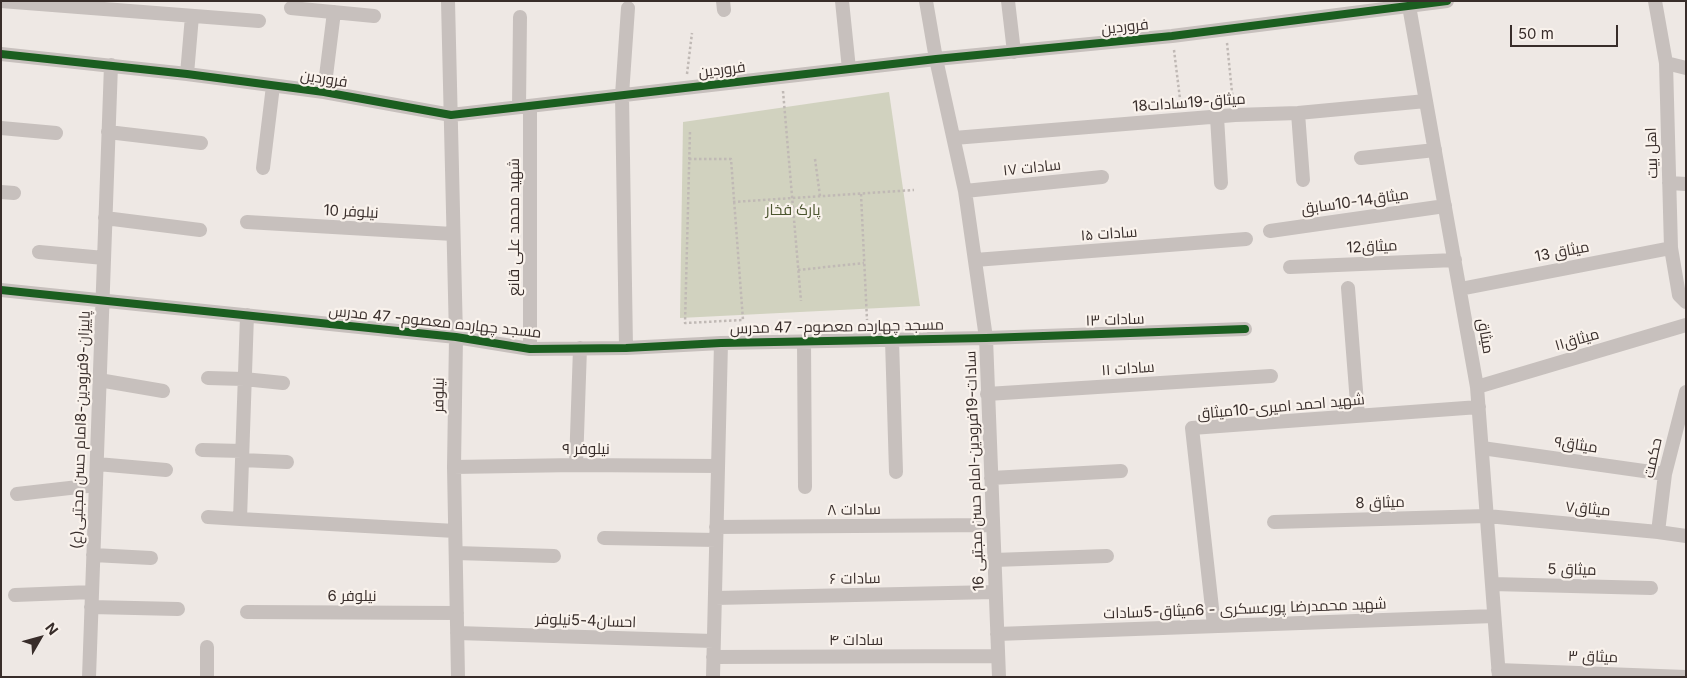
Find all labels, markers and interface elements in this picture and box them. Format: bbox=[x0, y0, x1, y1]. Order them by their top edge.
scale bar bbox=[1512, 15, 1620, 47]
street label: فروردین bbox=[1100, 16, 1150, 38]
text: 50 m bbox=[1518, 24, 1554, 43]
street label: فروردین bbox=[697, 58, 747, 82]
street label: فروردین bbox=[299, 66, 349, 92]
street label: 18میثاق-19سادات bbox=[1132, 90, 1246, 116]
street label: اهل بیت bbox=[1642, 127, 1662, 179]
street label: سادات ۱۷ bbox=[1002, 156, 1062, 180]
street label: شهید محمد علی قانع bbox=[505, 158, 523, 296]
street label: میثاق14-10سابق bbox=[1300, 186, 1410, 218]
park label: پارک فخار bbox=[766, 201, 820, 219]
street label: نیلوفر 10 bbox=[323, 202, 379, 222]
street label: سادات ۱۵ bbox=[1080, 223, 1138, 245]
street label: 12میثاق bbox=[1346, 237, 1398, 257]
street label: میثاق 13 bbox=[1533, 238, 1591, 266]
street label: مسجد چهارده معصوم- 47 مدرس bbox=[328, 302, 542, 342]
street label: پاییزان-9فرودین-8امام حسن مجتبی(ع) bbox=[68, 310, 94, 550]
street label: سادات ۱۳ bbox=[1085, 310, 1145, 330]
street label: مسجد چهارده معصوم- 47 مدرس bbox=[730, 316, 944, 338]
street label: میثاق bbox=[1473, 317, 1497, 355]
street label: میثاق۱۱ bbox=[1553, 325, 1601, 355]
street label: سادات-19فرودین-امام حسن مجتبی 16 bbox=[962, 351, 988, 591]
street label: سادات ۱۱ bbox=[1101, 358, 1155, 380]
street label: نیلوفر bbox=[430, 377, 448, 413]
street label: شهید احمد امیری-10میثاق bbox=[1197, 391, 1365, 423]
street label: میثاق۹ bbox=[1553, 433, 1599, 457]
street label: حکمت bbox=[1640, 436, 1666, 480]
street label: نیلوفر ۹ bbox=[562, 440, 610, 458]
street label: میثاق 8 bbox=[1355, 493, 1405, 513]
street label: میثاق۷ bbox=[1565, 498, 1611, 520]
street label: سادات ۸ bbox=[827, 501, 881, 519]
street label: میثاق 5 bbox=[1547, 561, 1597, 579]
street label: سادات ۶ bbox=[829, 570, 881, 588]
street label: نیلوفر 6 bbox=[328, 587, 376, 605]
street label: شهید محمدرضا پورعسکری - 6میثاق-5سادات bbox=[1103, 595, 1387, 623]
street label: احسان4-5نیلوفر bbox=[535, 610, 637, 632]
north arrow bbox=[15, 613, 65, 663]
text: N bbox=[42, 619, 62, 638]
street label: سادات ۴ bbox=[829, 631, 883, 649]
street label: میثاق ۳ bbox=[1568, 647, 1618, 667]

